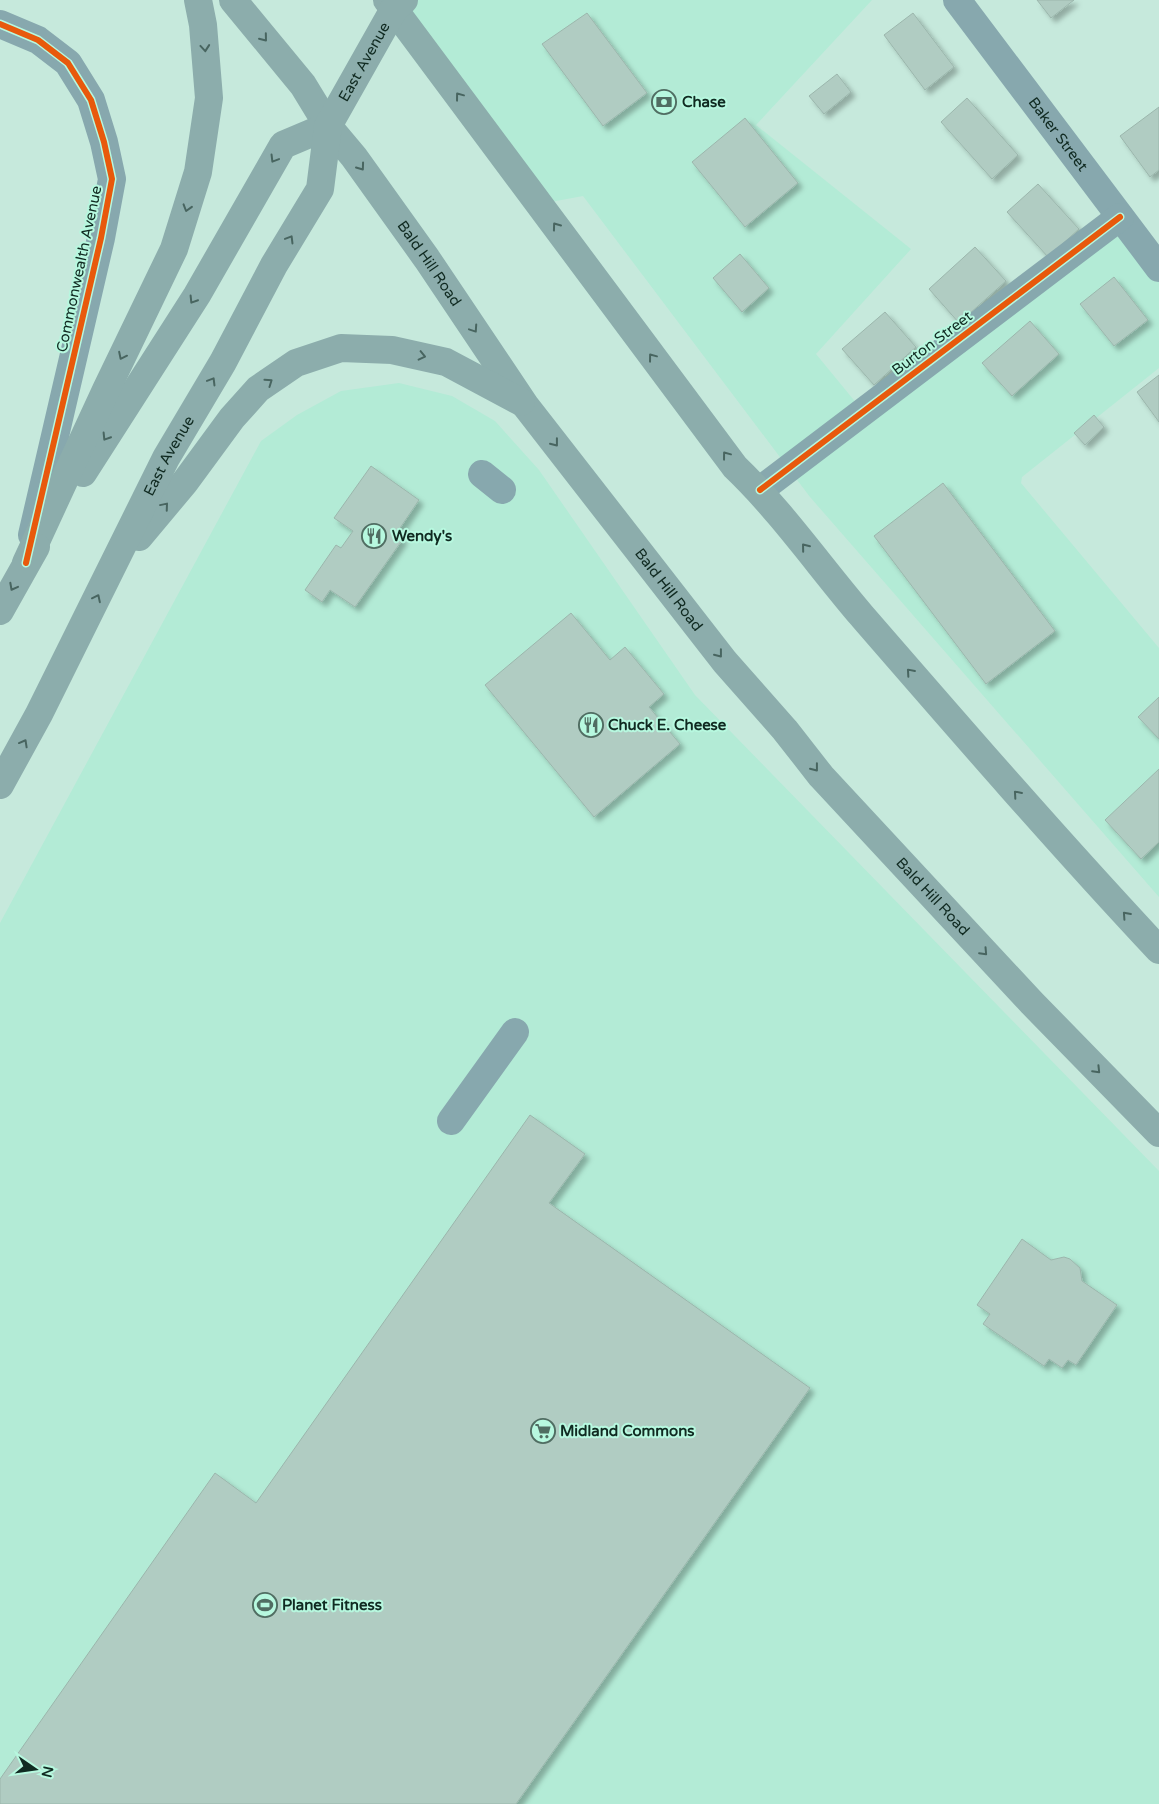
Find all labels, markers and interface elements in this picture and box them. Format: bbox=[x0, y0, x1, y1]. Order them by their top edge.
street label: East Avenue bbox=[335, 19, 394, 105]
one-way arrow bbox=[258, 32, 267, 41]
one-way arrow bbox=[199, 44, 210, 52]
bank icon: Chase bbox=[651, 89, 677, 115]
one-way arrow bbox=[456, 93, 464, 102]
place label: Chase bbox=[682, 93, 726, 111]
street label: Baker Street bbox=[1024, 94, 1092, 175]
one-way arrow bbox=[270, 154, 280, 163]
one-way arrow bbox=[355, 162, 364, 171]
street label: Commonwealth Avenue bbox=[53, 184, 105, 354]
one-way arrow bbox=[183, 203, 193, 212]
street label: Bald Hill Road bbox=[393, 217, 465, 310]
one-way arrow bbox=[553, 222, 562, 232]
one-way arrow bbox=[283, 235, 293, 244]
one-way arrow bbox=[190, 295, 199, 304]
street label: Burton Street bbox=[888, 307, 976, 379]
one-way arrow bbox=[468, 324, 477, 333]
one-way arrow bbox=[118, 351, 128, 360]
one-way arrow bbox=[417, 351, 426, 361]
one-way arrow bbox=[650, 354, 658, 363]
one-way arrow bbox=[205, 377, 215, 386]
one-way arrow bbox=[263, 379, 272, 388]
street label: East Avenue bbox=[140, 413, 198, 499]
one-way arrow bbox=[103, 432, 112, 441]
one-way arrow bbox=[549, 437, 557, 446]
one-way arrow bbox=[723, 451, 732, 461]
one-way arrow bbox=[159, 503, 167, 512]
restaurant icon: Wendy's bbox=[361, 523, 387, 549]
place label: Wendy's bbox=[392, 527, 452, 546]
one-way arrow bbox=[802, 544, 811, 553]
street label: Bald Hill Road bbox=[631, 545, 707, 635]
one-way arrow bbox=[9, 582, 19, 591]
one-way arrow bbox=[91, 594, 101, 603]
one-way arrow bbox=[714, 648, 722, 657]
one-way arrow bbox=[907, 668, 916, 677]
restaurant icon: Chuck E. Cheese bbox=[578, 712, 604, 738]
place label: Chuck E. Cheese bbox=[608, 716, 727, 734]
one-way arrow bbox=[17, 739, 27, 748]
one-way arrow bbox=[809, 762, 818, 772]
one-way arrow bbox=[1013, 791, 1022, 800]
street label: Bald Hill Road bbox=[892, 854, 974, 939]
one-way arrow bbox=[1123, 911, 1132, 920]
one-way arrow bbox=[978, 947, 987, 956]
one-way arrow bbox=[1091, 1064, 1100, 1073]
supermarket icon: Midland Commons bbox=[530, 1418, 556, 1444]
place label: Midland Commons bbox=[560, 1422, 695, 1440]
sports icon: Planet Fitness bbox=[252, 1592, 278, 1618]
place label: Planet Fitness bbox=[282, 1596, 382, 1614]
north arrow bbox=[10, 1744, 60, 1794]
text: N bbox=[38, 1764, 57, 1779]

